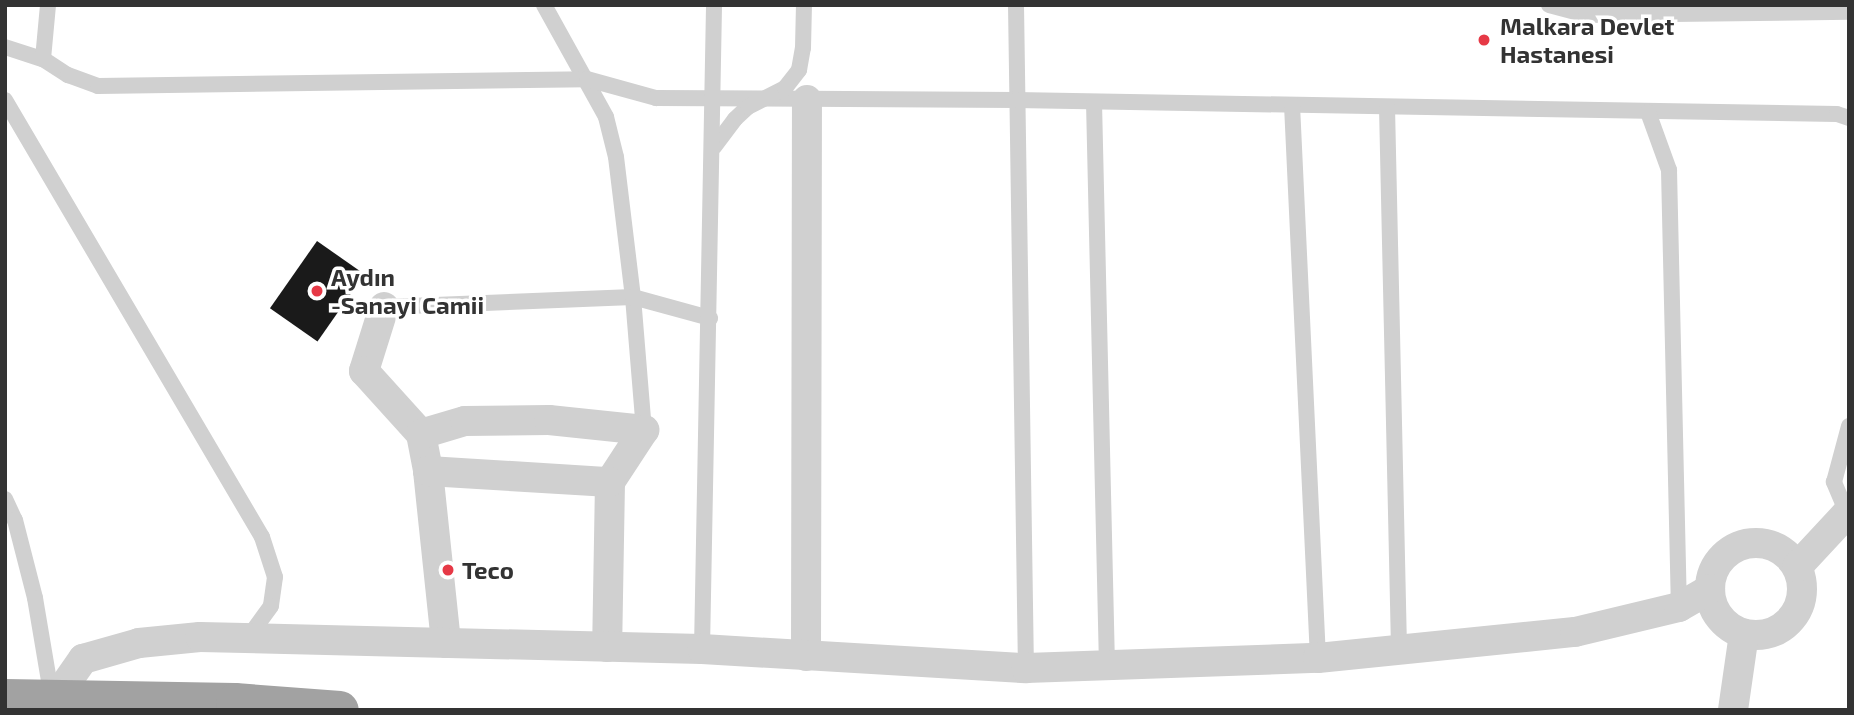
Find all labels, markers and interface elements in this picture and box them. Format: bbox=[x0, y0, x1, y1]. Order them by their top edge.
place label: Malkara Devlet Hastanesi bbox=[1500, 12, 1674, 68]
marker: Malkara Devlet Hastanesi bbox=[1474, 30, 1494, 50]
place label: Aydın -Sanayi Camii bbox=[331, 263, 484, 319]
marker: Aydın -Sanayi Camii bbox=[309, 283, 325, 299]
place label: Teco bbox=[462, 556, 514, 584]
marker: Teco bbox=[440, 562, 456, 578]

